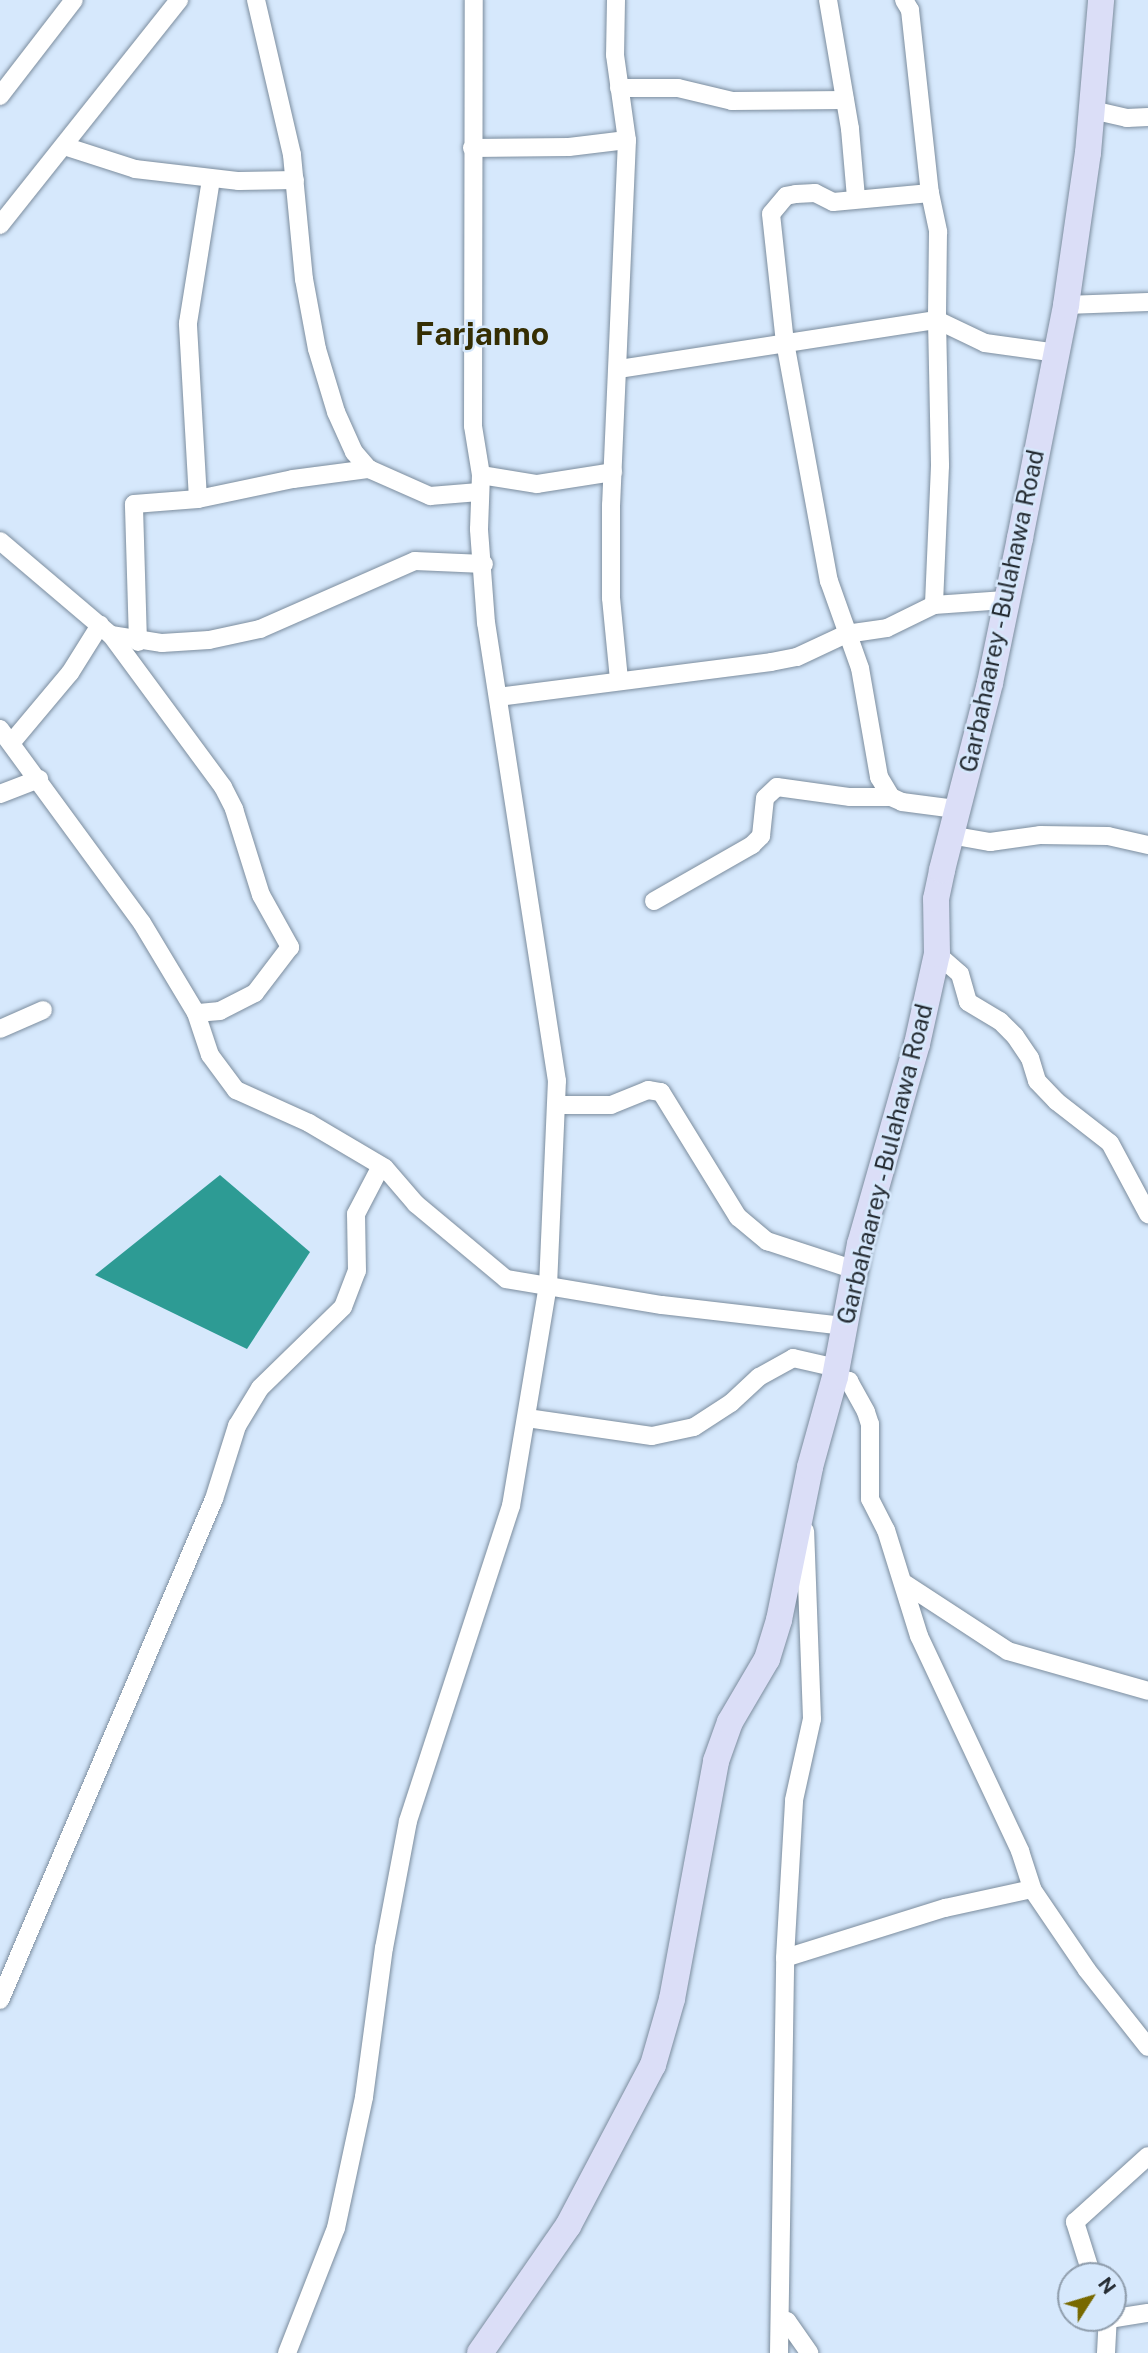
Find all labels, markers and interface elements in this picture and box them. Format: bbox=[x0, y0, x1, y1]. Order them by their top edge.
district label: Farjanno bbox=[415, 315, 549, 353]
street label: Garbahaarey - Bulahawa Road bbox=[953, 444, 1051, 778]
street label: Garbahaarey - Bulahawa Road bbox=[830, 998, 940, 1330]
north arrow bbox=[1057, 2262, 1127, 2332]
text: N bbox=[1094, 2273, 1120, 2298]

